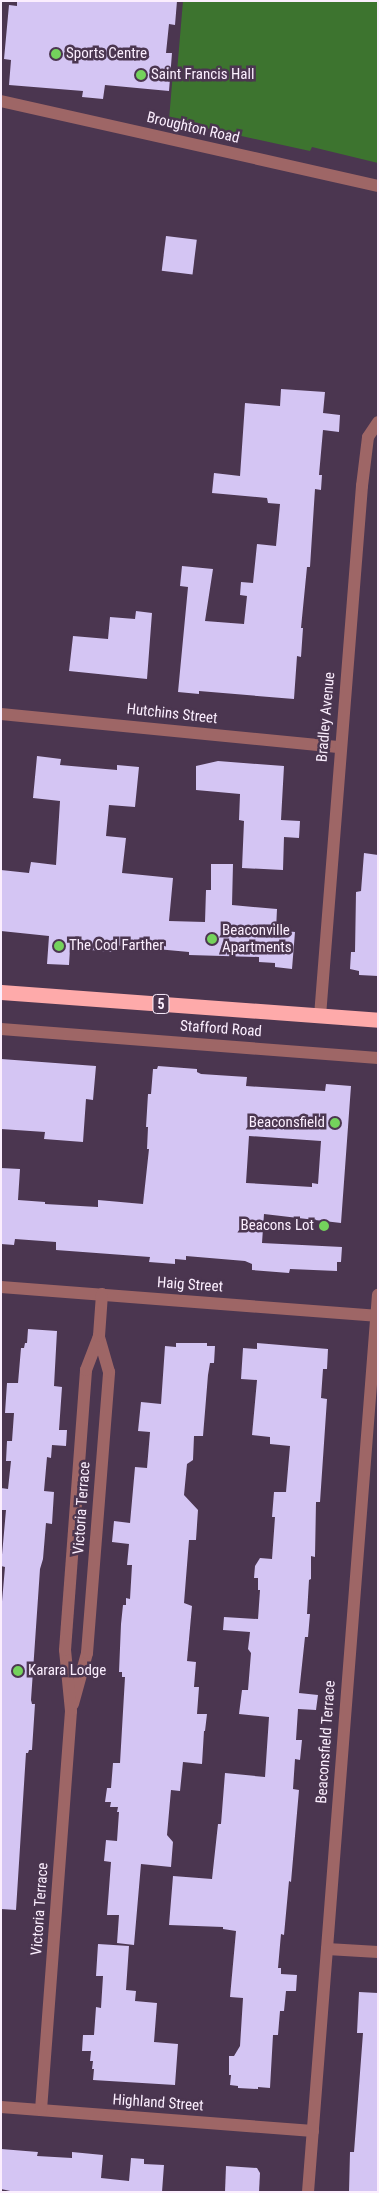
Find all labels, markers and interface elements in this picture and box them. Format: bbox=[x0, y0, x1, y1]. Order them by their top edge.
place label: Sports Centre bbox=[66, 45, 147, 63]
marker: Sports Centre bbox=[50, 48, 62, 60]
place label: Saint Francis Hall bbox=[151, 66, 254, 84]
marker: Saint Francis Hall bbox=[135, 69, 147, 81]
street label: Broughton Road bbox=[145, 109, 241, 147]
street label: Bradley Avenue bbox=[313, 671, 339, 763]
street label: Hutchins Street bbox=[126, 700, 218, 728]
place label: Beaconville Apartments bbox=[222, 921, 291, 956]
marker: Beaconville Apartments bbox=[206, 933, 218, 945]
place label: The Cod Farther bbox=[69, 937, 164, 955]
marker: The Cod Farther bbox=[53, 940, 65, 952]
road number: 5 bbox=[152, 992, 170, 1016]
street label: Stafford Road bbox=[180, 1017, 262, 1041]
place label: Beaconsfield bbox=[249, 1114, 325, 1132]
marker: Beaconsfield bbox=[329, 1117, 341, 1129]
place label: Beacons Lot bbox=[240, 1217, 314, 1235]
marker: Beacons Lot bbox=[318, 1220, 330, 1232]
street label: Haig Street bbox=[156, 1274, 224, 1296]
street label: Victoria Terrace bbox=[70, 1461, 94, 1555]
place label: Karara Lodge bbox=[28, 1662, 106, 1680]
marker: Karara Lodge bbox=[12, 1665, 24, 1677]
street label: Beaconsfield Terrace bbox=[313, 1680, 339, 1804]
street label: Victoria Terrace bbox=[28, 1862, 52, 1956]
street label: Highland Street bbox=[112, 2091, 204, 2115]

